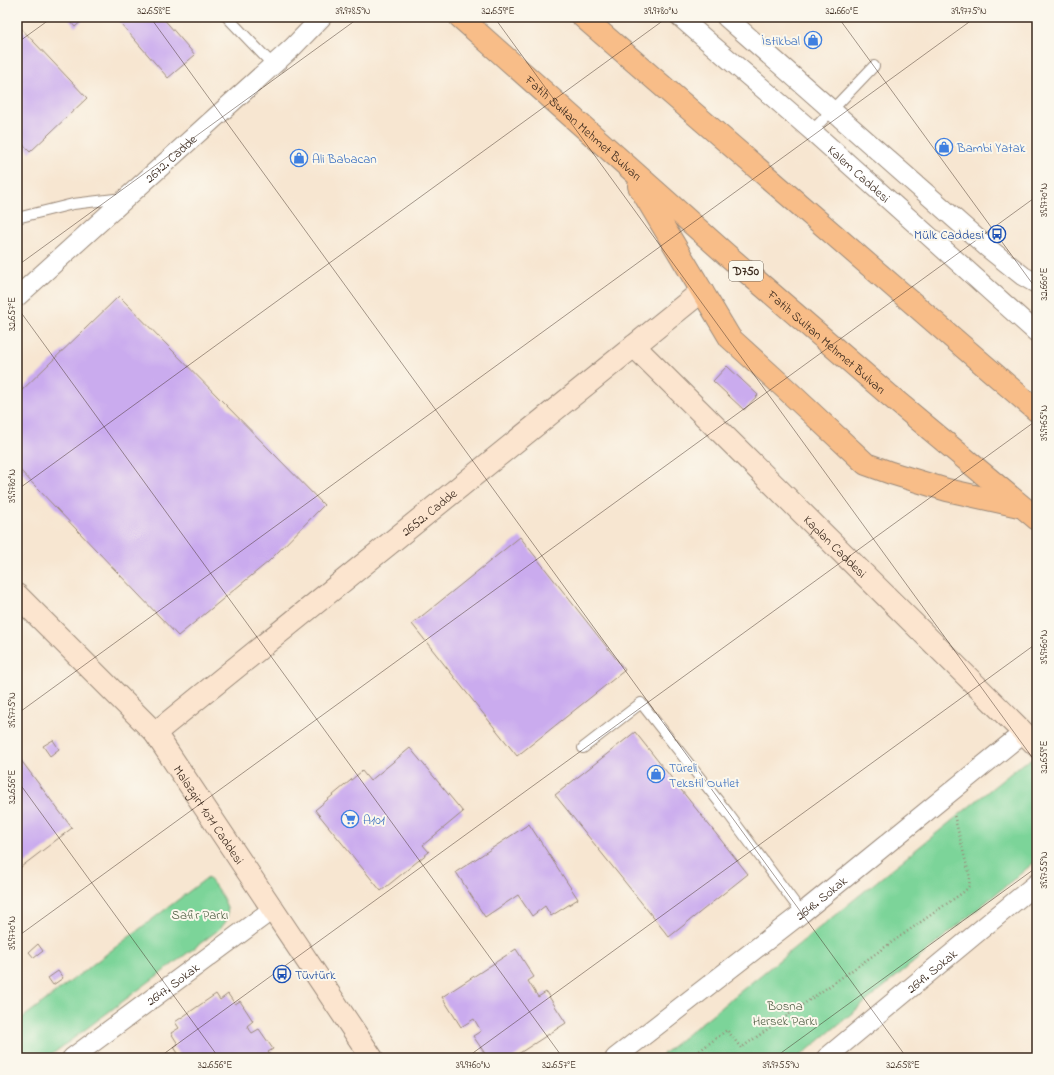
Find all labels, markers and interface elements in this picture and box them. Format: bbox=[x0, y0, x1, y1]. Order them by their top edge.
text: 32.658°E bbox=[137, 4, 171, 19]
text: 39.9785°N bbox=[335, 4, 371, 19]
text: 32.659°E bbox=[481, 4, 515, 19]
text: 39.9780°N bbox=[644, 4, 678, 19]
text: 32.660°E bbox=[826, 4, 859, 19]
text: 39.9775°N bbox=[951, 4, 987, 19]
shop icon: İstikbal bbox=[803, 30, 823, 50]
place label: İstikbal bbox=[762, 32, 800, 51]
street label: Fatih Sultan Mehmet Bulvarı bbox=[520, 71, 646, 186]
street label: 2672. Cadde bbox=[141, 130, 202, 188]
shop icon: Bambi Yatak bbox=[934, 137, 954, 157]
place label: Bambi Yatak bbox=[956, 139, 1026, 158]
street label: Kalem Caddesi bbox=[823, 141, 894, 208]
shop icon: Ali Babacan bbox=[289, 148, 309, 168]
place label: Ali Babacan bbox=[312, 150, 377, 169]
text: 39.9770°N bbox=[1037, 183, 1052, 217]
bus stop icon: Mülk Caddesi bbox=[987, 224, 1007, 244]
place label: Mülk Caddesi bbox=[914, 226, 984, 245]
road number: D750 bbox=[729, 261, 763, 281]
text: 32.660°E bbox=[1037, 268, 1052, 301]
street label: Fatih Sultan Mehmet Bulvarı bbox=[762, 285, 889, 399]
text: 32.657°E bbox=[5, 297, 20, 331]
text: 39.9765°N bbox=[1037, 405, 1052, 441]
text: 39.9780°N bbox=[5, 469, 20, 503]
street label: 2652. Cadde bbox=[398, 484, 462, 541]
street label: Kaplan Caddesi bbox=[799, 511, 870, 583]
text: 39.9760°N bbox=[1037, 630, 1052, 664]
text: 39.9775°N bbox=[5, 692, 20, 728]
text: 32.659°E bbox=[1037, 740, 1052, 774]
place label: Türeli Tekstil Outlet bbox=[669, 759, 740, 793]
street label: Malazgirt 1071 Caddesi bbox=[168, 762, 248, 869]
shop icon: Türeli Tekstil Outlet bbox=[646, 764, 666, 784]
text: 32.656°E bbox=[5, 770, 20, 804]
supermarket icon: A101 bbox=[340, 809, 360, 829]
place label: A101 bbox=[363, 811, 385, 830]
text: 39.9755°N bbox=[1037, 851, 1052, 889]
street label: 2648. Sokak bbox=[792, 872, 852, 926]
park label: Safir Parkı bbox=[172, 906, 228, 925]
text: 39.9770°N bbox=[5, 916, 20, 950]
street label: 2649. Sokak bbox=[903, 945, 962, 998]
street label: 2647. Sokak bbox=[143, 958, 204, 1011]
bus stop icon: Tüvtürk bbox=[272, 964, 292, 984]
place label: Tüvtürk bbox=[295, 966, 336, 985]
park label: Bosna Hersek Parkı bbox=[753, 997, 817, 1031]
text: 32.656°E bbox=[198, 1058, 232, 1073]
text: 39.9760°N bbox=[456, 1058, 490, 1073]
text: 32.657°E bbox=[542, 1058, 576, 1073]
text: 39.9755°N bbox=[762, 1058, 800, 1073]
text: 32.658°E bbox=[886, 1058, 920, 1073]

